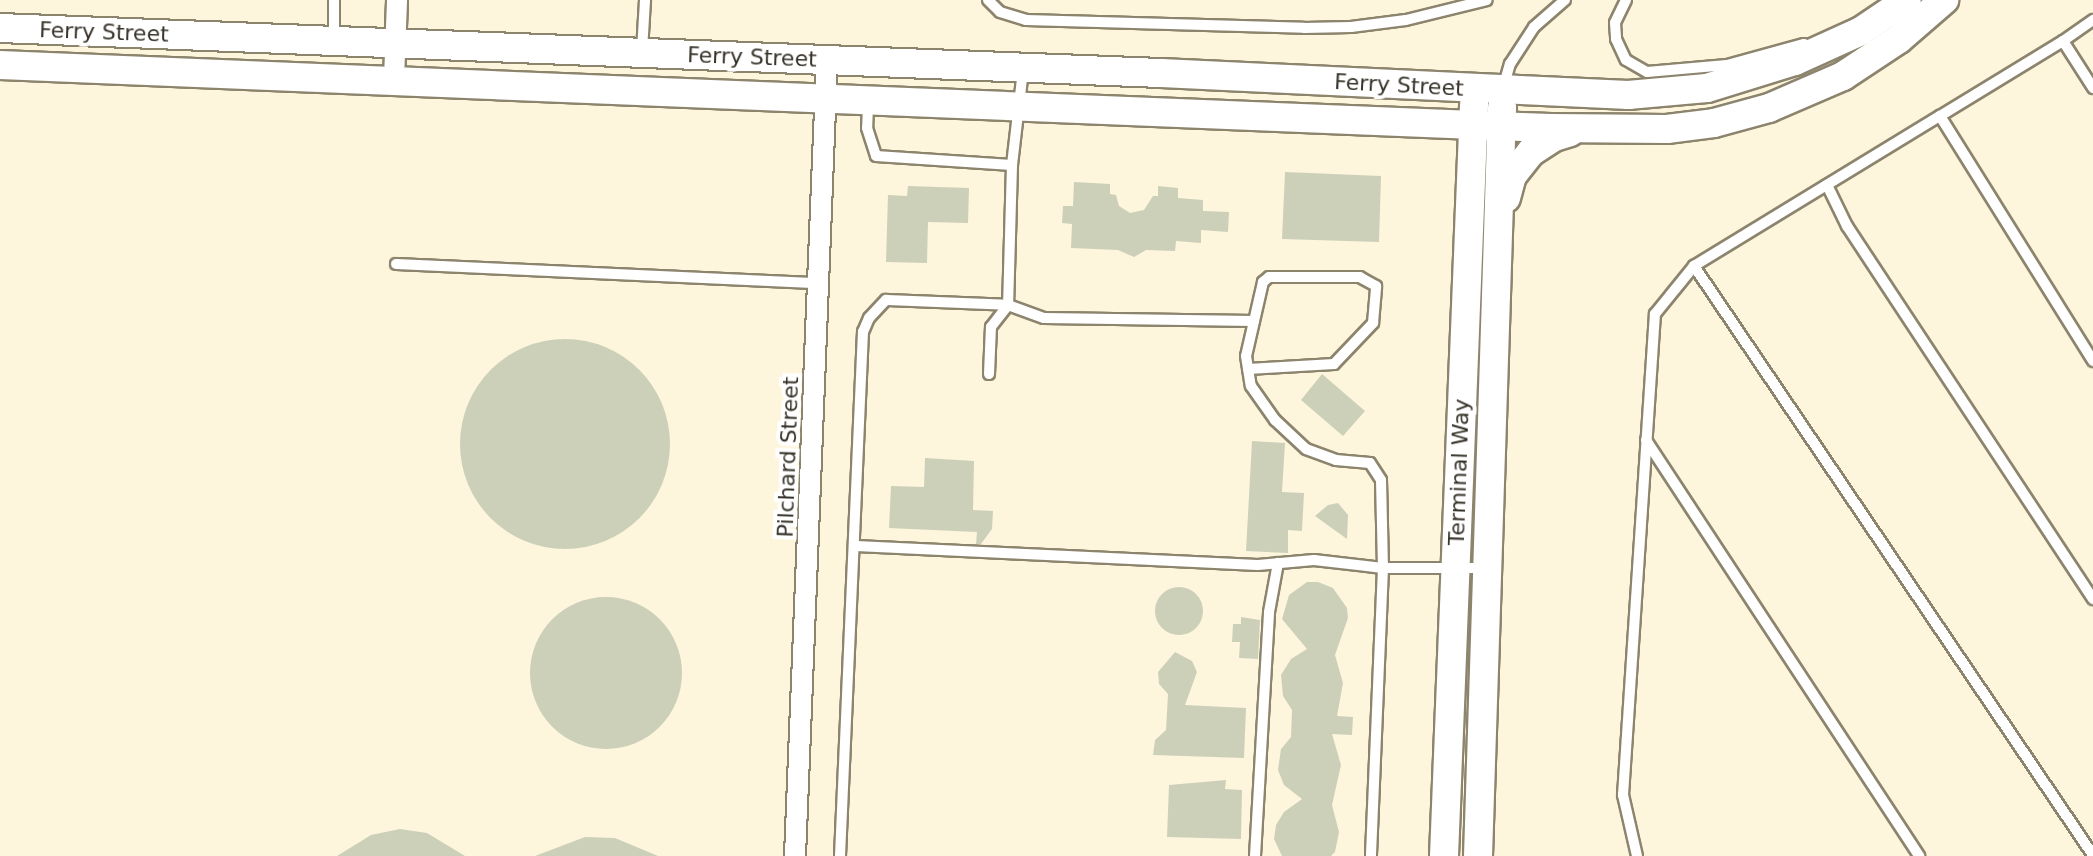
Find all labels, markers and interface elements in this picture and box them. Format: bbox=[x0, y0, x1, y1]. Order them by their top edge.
street label: Ferry Street bbox=[39, 17, 169, 47]
street label: Ferry Street bbox=[687, 42, 817, 72]
street label: Ferry Street bbox=[1334, 68, 1464, 102]
street label: Pilchard Street bbox=[772, 376, 804, 538]
street label: Terminal Way bbox=[1443, 398, 1475, 546]

